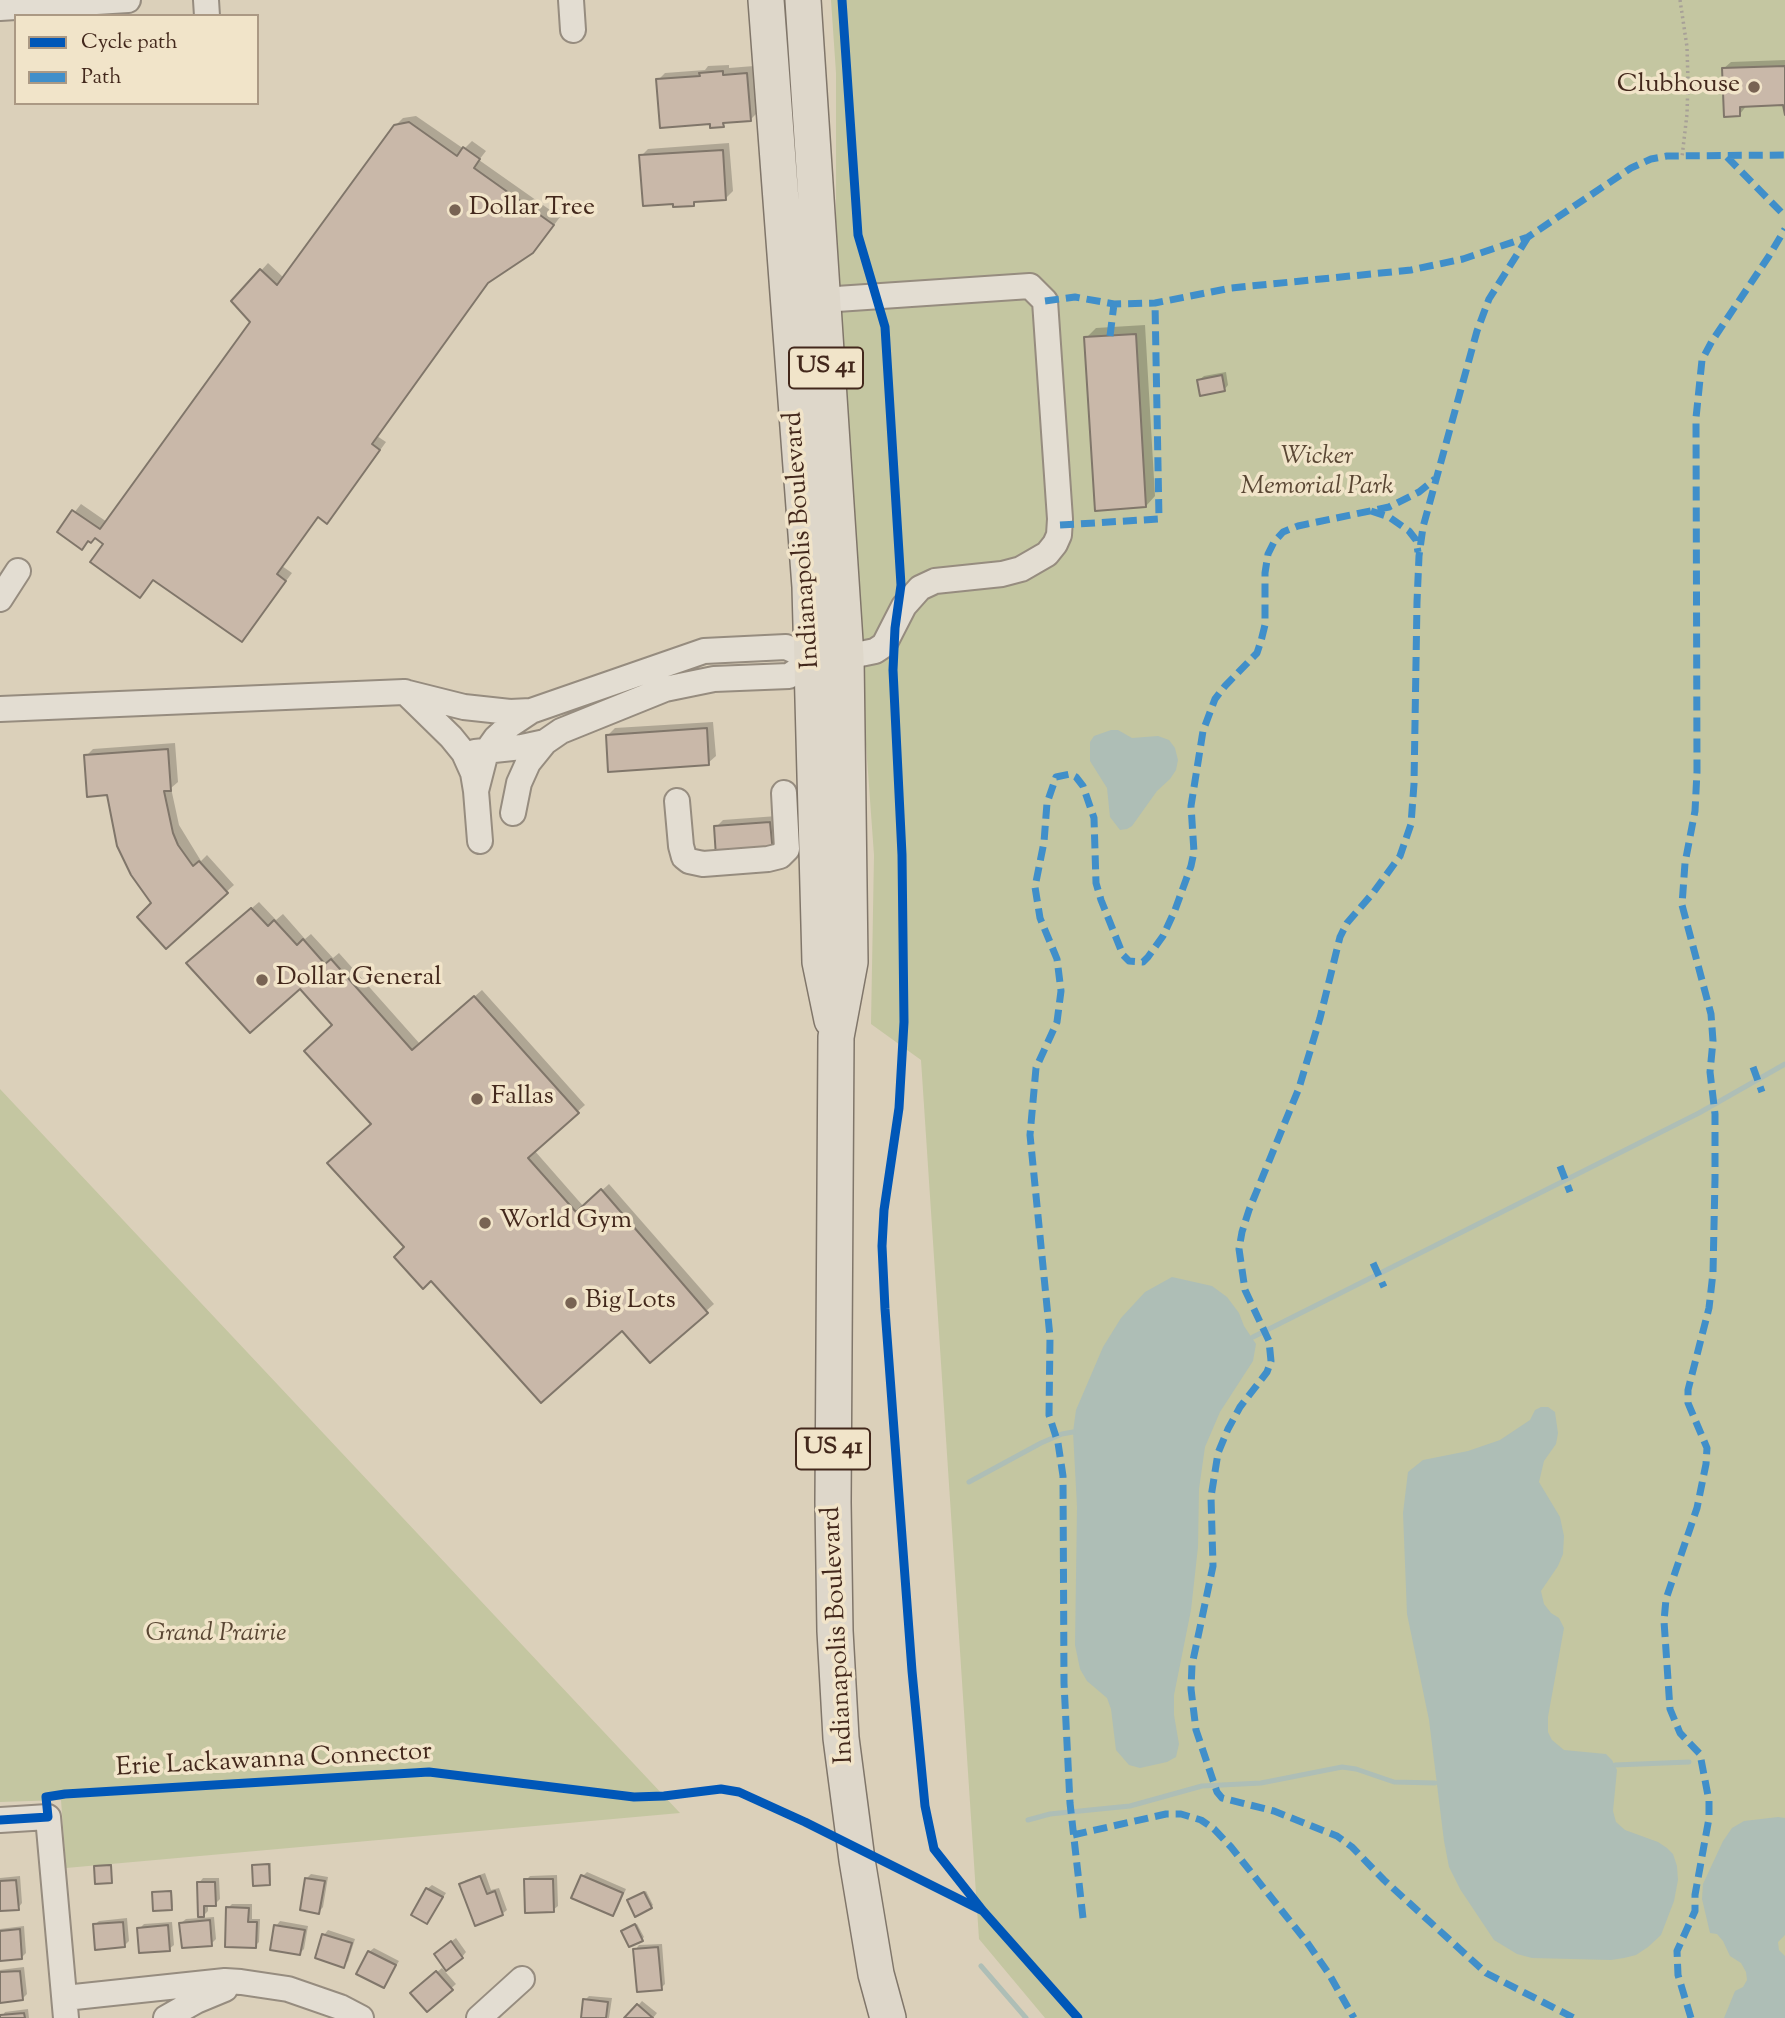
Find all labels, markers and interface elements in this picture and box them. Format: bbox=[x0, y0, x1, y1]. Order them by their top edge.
legend bbox=[14, 14, 259, 105]
text: Cycle path bbox=[81, 28, 178, 58]
text: Path bbox=[81, 63, 122, 93]
place label: Clubhouse bbox=[1617, 71, 1740, 103]
marker: Clubhouse bbox=[1746, 79, 1762, 95]
place label: Dollar Tree bbox=[469, 194, 595, 226]
marker: Dollar Tree bbox=[447, 202, 463, 218]
road number: US 41 bbox=[789, 348, 863, 388]
street label: Indianapolis Boulevard bbox=[779, 410, 829, 670]
park label: Wicker Memorial Park bbox=[1241, 443, 1393, 504]
place label: Dollar General bbox=[276, 964, 442, 996]
marker: Dollar General bbox=[254, 972, 270, 988]
place label: Fallas bbox=[491, 1083, 554, 1115]
marker: Fallas bbox=[469, 1091, 485, 1107]
place label: World Gym bbox=[499, 1207, 632, 1239]
marker: World Gym bbox=[477, 1215, 493, 1231]
place label: Big Lots bbox=[585, 1287, 676, 1319]
marker: Big Lots bbox=[563, 1295, 579, 1311]
road number: US 41 bbox=[796, 1428, 870, 1470]
street label: Indianapolis Boulevard bbox=[818, 1506, 862, 1764]
park label: Grand Prairie bbox=[146, 1620, 286, 1652]
street label: Erie Lackawanna Connector bbox=[115, 1738, 433, 1786]

